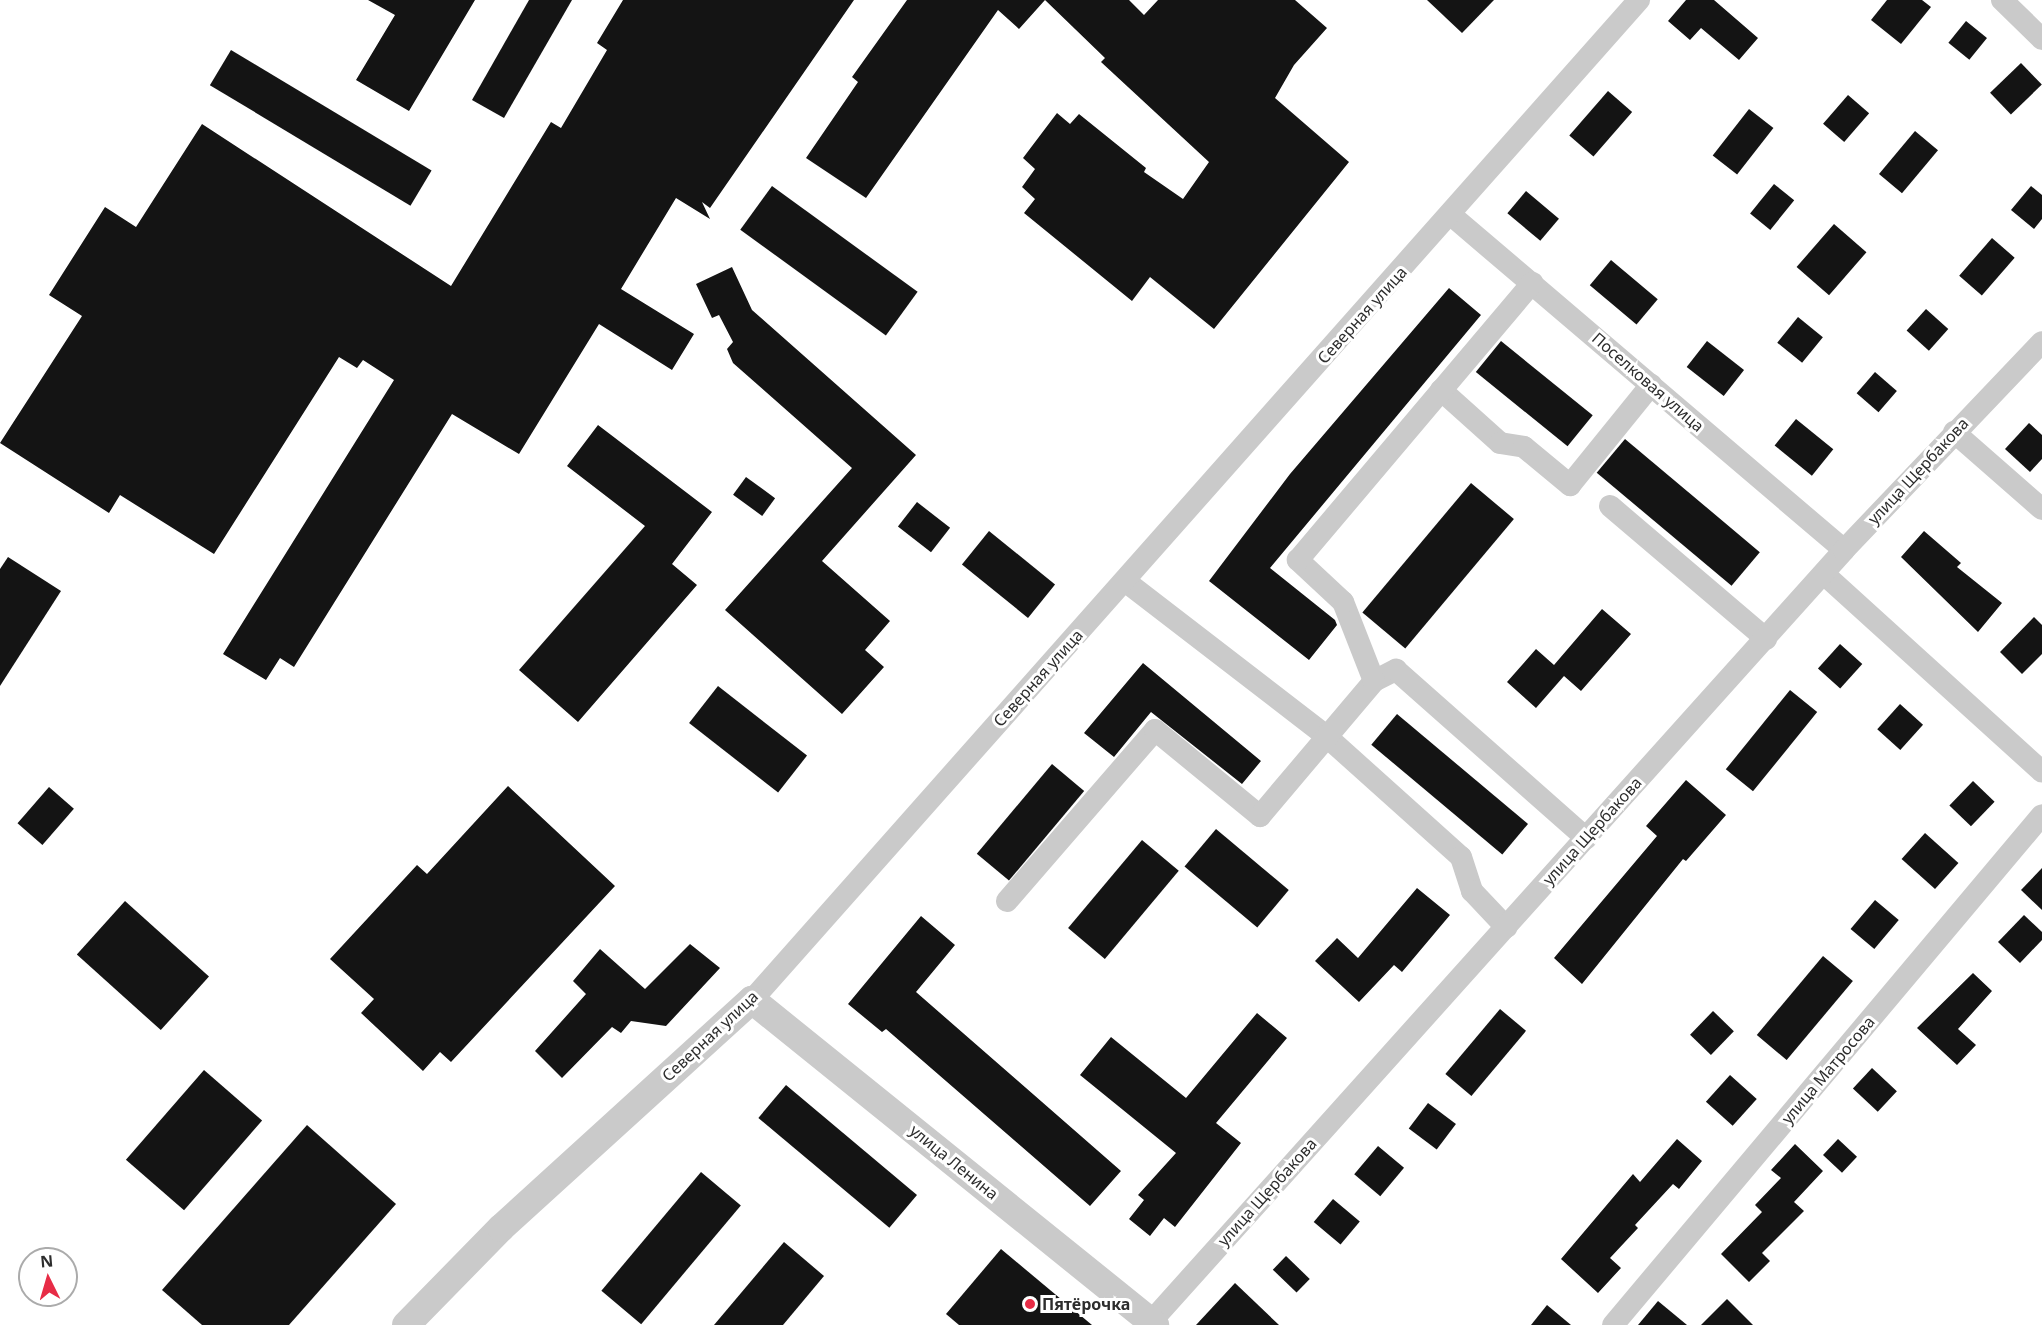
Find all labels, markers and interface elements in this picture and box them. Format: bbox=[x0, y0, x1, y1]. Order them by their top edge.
street label: Северная улица bbox=[1313, 262, 1411, 368]
street label: Поселковая улица bbox=[1588, 328, 1708, 436]
street label: улица Щербакова bbox=[1864, 414, 1972, 528]
street label: Северная улица bbox=[989, 625, 1087, 731]
street label: улица Щербакова bbox=[1539, 773, 1645, 889]
street label: Северная улица bbox=[658, 987, 762, 1085]
street label: улица Матросова bbox=[1777, 1012, 1879, 1128]
street label: улица Ленина bbox=[906, 1121, 1002, 1203]
street label: улица Щербакова bbox=[1214, 1134, 1320, 1250]
north arrow bbox=[18, 1247, 78, 1307]
text: N bbox=[39, 1250, 54, 1273]
place label: Пятёрочка bbox=[1042, 1294, 1130, 1314]
marker: Пятёрочка bbox=[1023, 1297, 1037, 1311]

